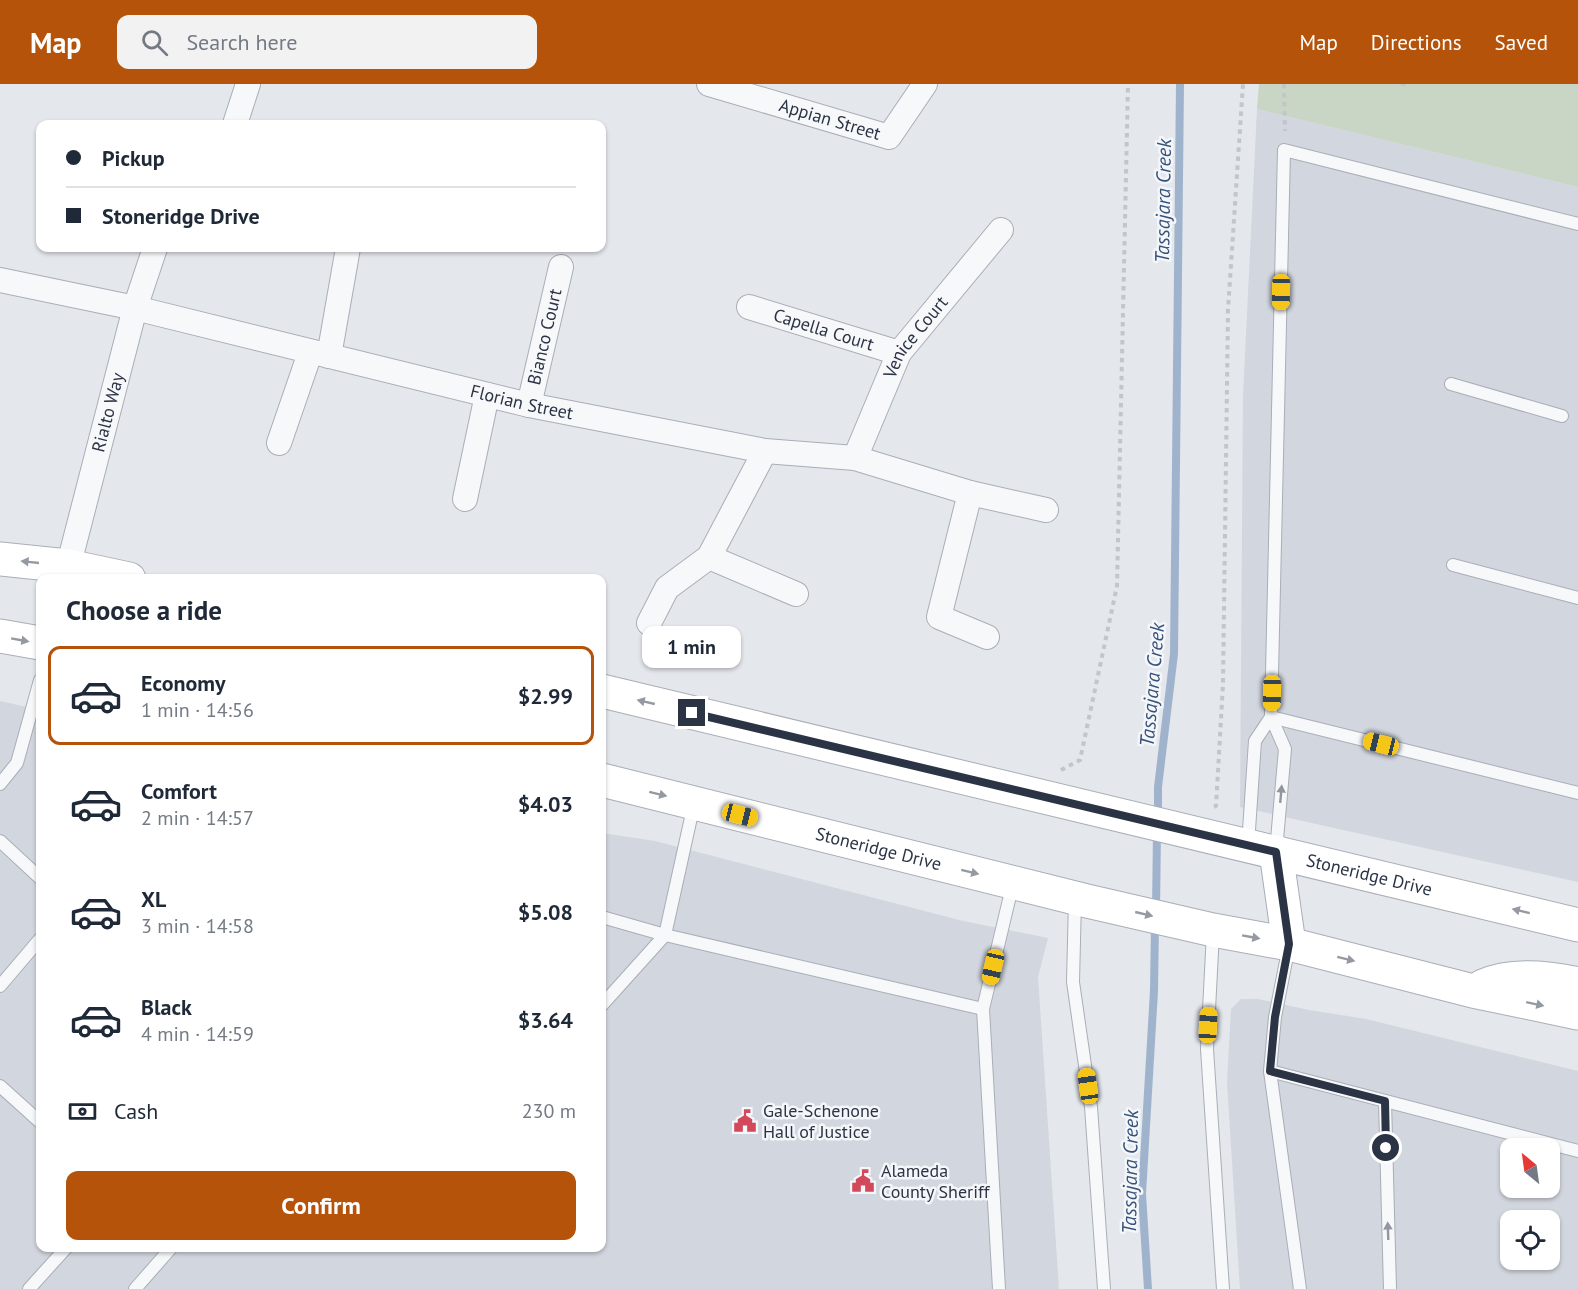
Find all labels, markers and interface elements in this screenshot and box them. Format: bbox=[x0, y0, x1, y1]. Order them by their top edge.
search box bbox=[117, 15, 537, 69]
text: Map bbox=[30, 24, 81, 61]
icon: search bbox=[138, 26, 171, 59]
text: Search here bbox=[186, 28, 297, 56]
text: Map bbox=[1299, 29, 1338, 56]
text: Directions bbox=[1371, 29, 1462, 56]
text: Saved bbox=[1495, 29, 1548, 56]
street label: Appian Street bbox=[777, 93, 883, 145]
water label: Tassajara Creek bbox=[1149, 138, 1177, 263]
text: Pickup bbox=[102, 144, 165, 172]
text: Stoneridge Drive bbox=[102, 202, 260, 230]
car bbox=[1272, 274, 1290, 310]
street label: Bianco Court bbox=[522, 286, 567, 387]
street label: Venice Court bbox=[877, 291, 952, 382]
street label: Capella Court bbox=[771, 303, 877, 356]
street label: Rialto Way bbox=[86, 370, 129, 455]
street label: Florian Street bbox=[468, 379, 575, 424]
one-way arrow bbox=[20, 557, 39, 567]
text: Choose a ride bbox=[66, 593, 222, 627]
water label: Tassajara Creek bbox=[1134, 621, 1170, 748]
callout: 1 min bbox=[642, 626, 742, 668]
text: 1 min bbox=[667, 634, 716, 660]
one-way arrow bbox=[11, 635, 30, 644]
icon: car bbox=[69, 669, 123, 723]
text: Economy bbox=[141, 669, 225, 697]
car bbox=[1263, 675, 1281, 711]
text: $2.99 bbox=[518, 682, 573, 710]
one-way arrow bbox=[636, 696, 655, 706]
text: 1 min · 14:56 bbox=[141, 697, 254, 723]
route end bbox=[678, 699, 705, 726]
car bbox=[1361, 731, 1401, 757]
icon: car bbox=[69, 777, 123, 831]
text: Comfort bbox=[141, 777, 217, 805]
one-way arrow bbox=[1276, 784, 1286, 803]
text: $4.03 bbox=[518, 790, 573, 818]
one-way arrow bbox=[649, 790, 667, 800]
car bbox=[720, 802, 760, 828]
text: 2 min · 14:57 bbox=[141, 805, 254, 831]
street label: Stoneridge Drive bbox=[813, 822, 944, 875]
street label: Stoneridge Drive bbox=[1304, 848, 1435, 901]
one-way arrow bbox=[961, 868, 979, 877]
icon: car bbox=[69, 885, 123, 939]
text: XL bbox=[141, 885, 166, 913]
text: $5.08 bbox=[518, 898, 573, 926]
one-way arrow bbox=[1512, 905, 1530, 915]
one-way arrow bbox=[1135, 910, 1153, 920]
text: 3 min · 14:58 bbox=[141, 913, 254, 939]
one-way arrow bbox=[1241, 933, 1260, 942]
car bbox=[980, 947, 1006, 987]
one-way arrow bbox=[1336, 954, 1355, 964]
icon: car bbox=[69, 993, 123, 1047]
text: Black bbox=[141, 993, 192, 1021]
one-way arrow bbox=[1526, 1000, 1545, 1009]
text: $3.64 bbox=[518, 1006, 573, 1034]
car bbox=[1198, 1007, 1218, 1043]
text: 4 min · 14:59 bbox=[141, 1021, 254, 1047]
car bbox=[1077, 1067, 1099, 1105]
icon: cash bbox=[66, 1095, 99, 1128]
text: Cash bbox=[114, 1097, 158, 1125]
text: 230 m bbox=[522, 1098, 576, 1124]
place label: Gale-Schenone Hall of Justice bbox=[763, 1099, 879, 1143]
public building icon: Gale-Schenone Hall of Justice bbox=[732, 1108, 758, 1134]
water label: Tassajara Creek bbox=[1116, 1109, 1144, 1234]
route start bbox=[1372, 1134, 1399, 1161]
north arrow bbox=[1500, 1138, 1560, 1198]
map controls bbox=[1500, 1138, 1560, 1270]
place label: Alameda County Sheriff bbox=[881, 1159, 991, 1203]
public building icon: Alameda County Sheriff bbox=[850, 1168, 876, 1194]
button: Confirm bbox=[66, 1171, 576, 1240]
button: locate bbox=[1500, 1210, 1560, 1270]
one-way arrow bbox=[1383, 1221, 1393, 1240]

